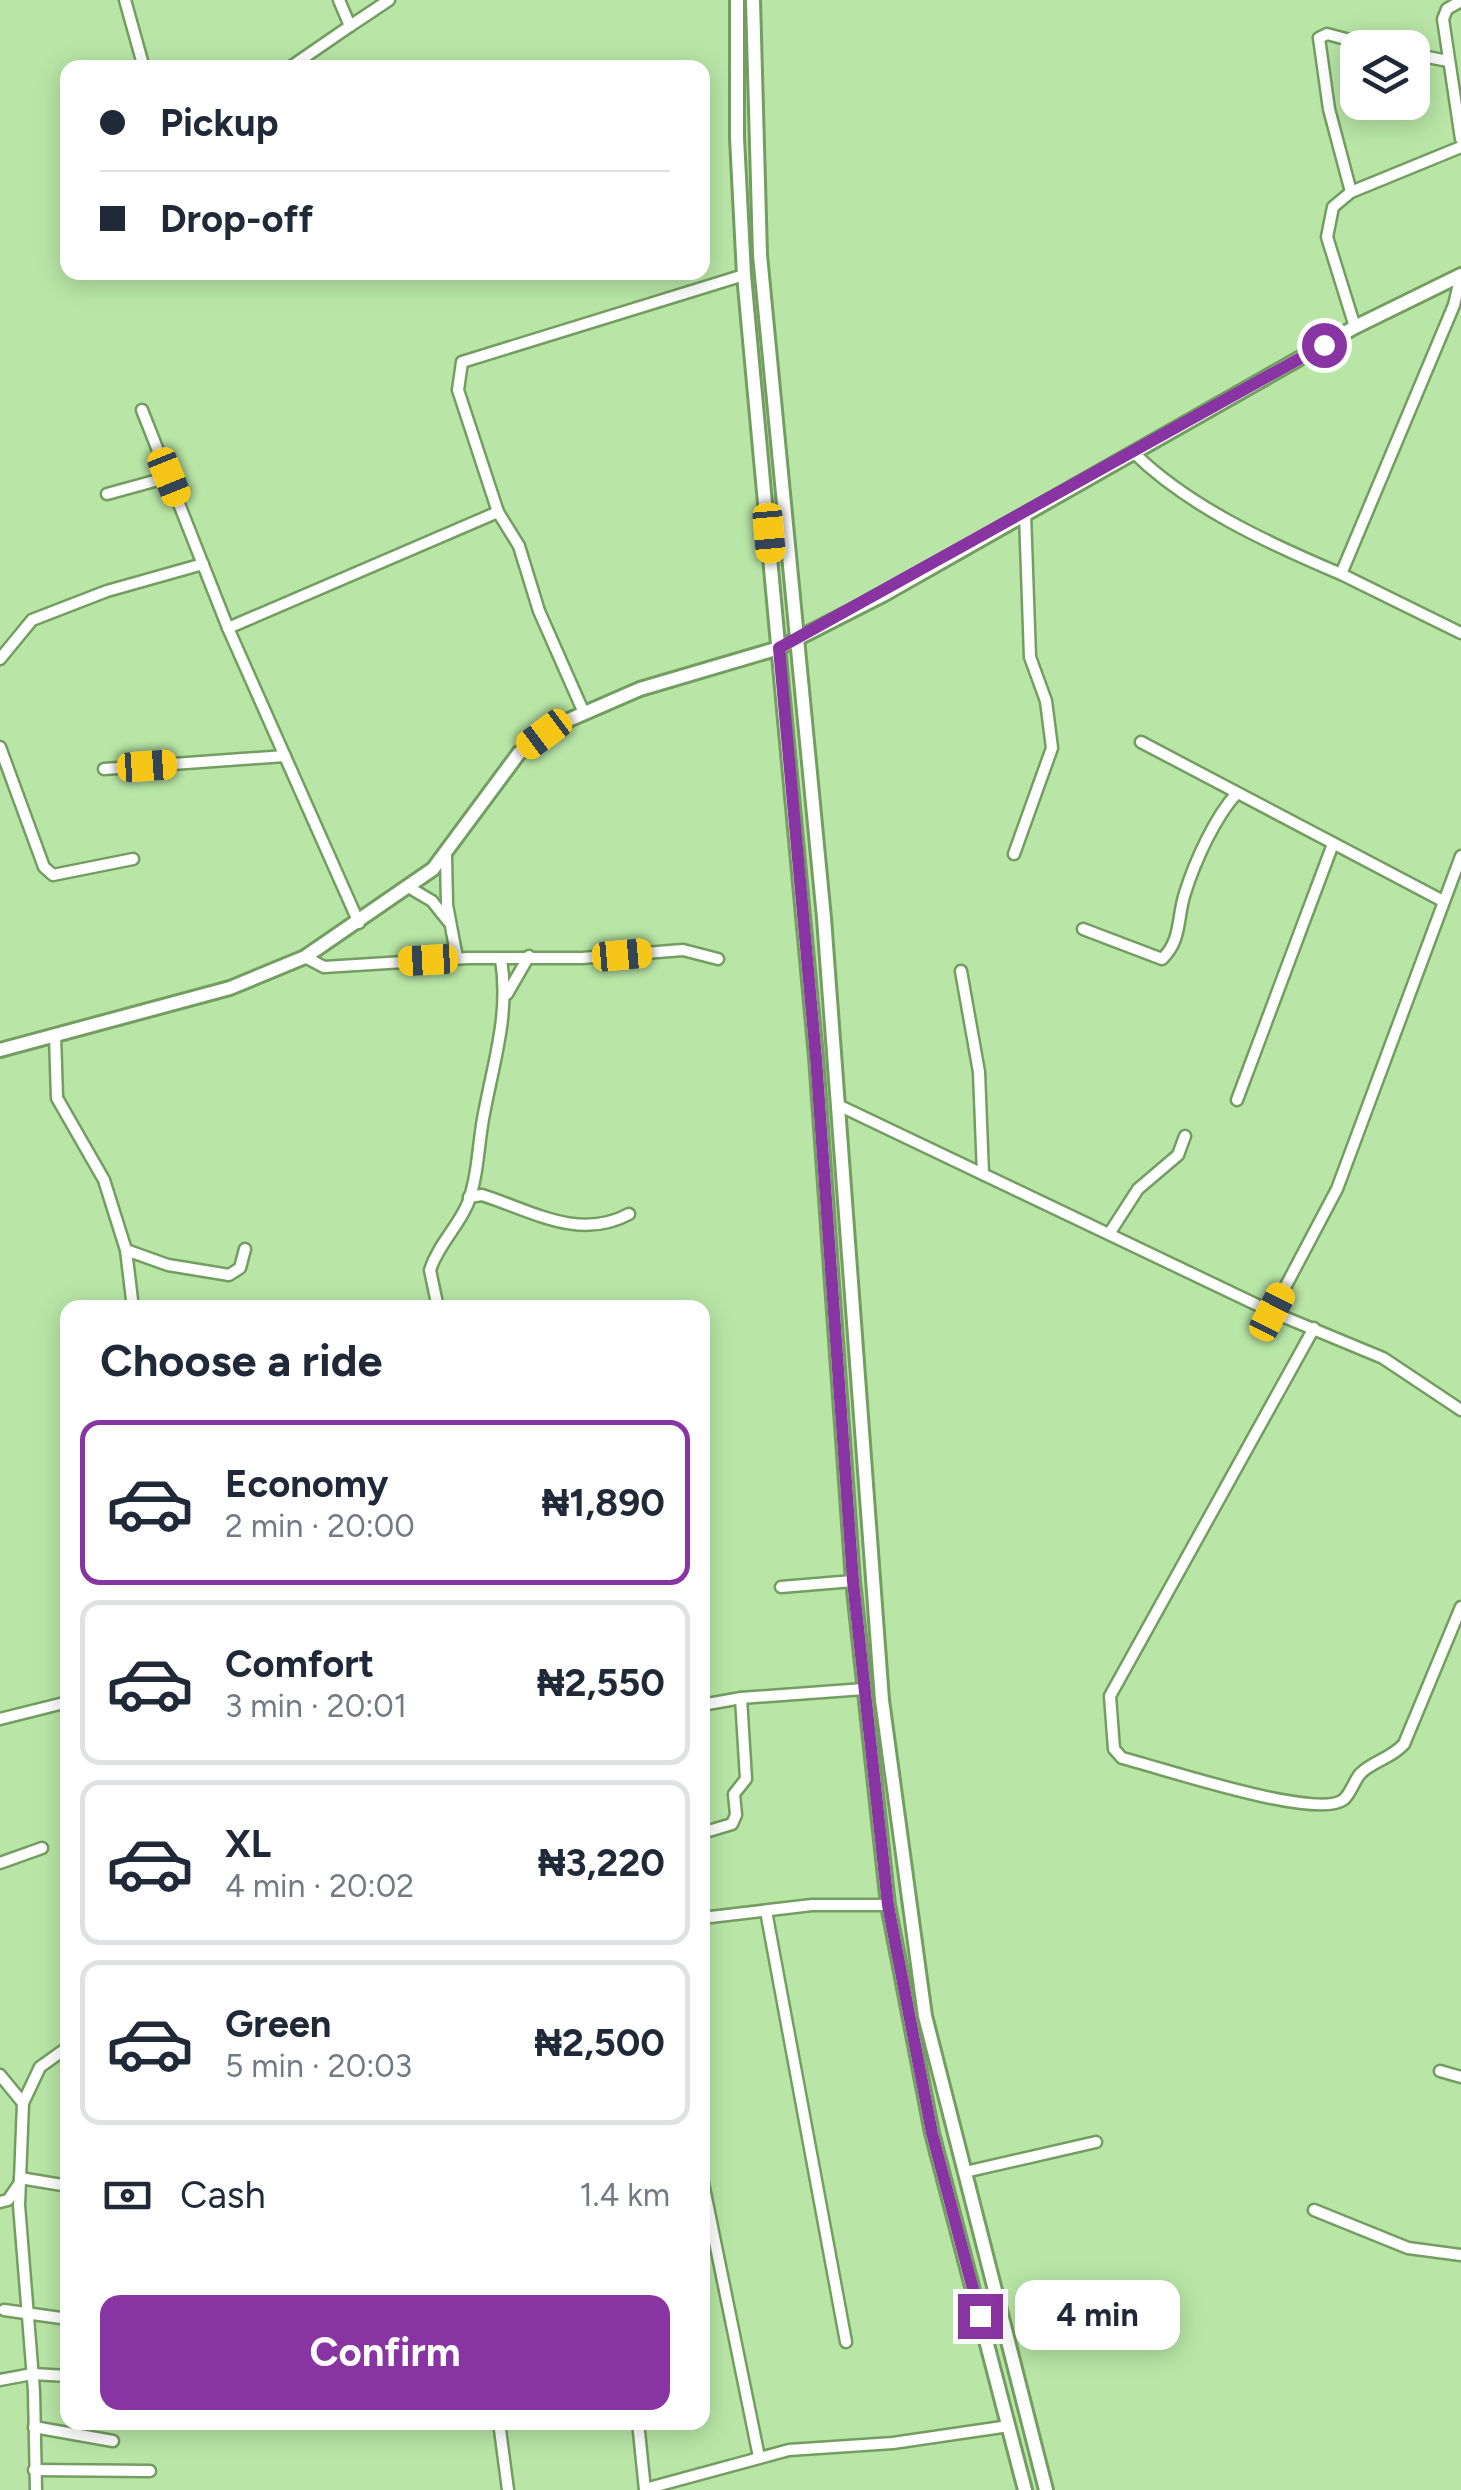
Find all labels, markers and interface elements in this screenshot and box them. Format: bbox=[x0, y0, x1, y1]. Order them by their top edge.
map controls bbox=[1340, 30, 1430, 120]
button: layers bbox=[1340, 30, 1430, 120]
text: Pickup bbox=[160, 100, 278, 146]
text: Drop-off bbox=[160, 196, 313, 242]
route start bbox=[1302, 323, 1347, 368]
car bbox=[144, 444, 194, 510]
car bbox=[751, 502, 787, 564]
car bbox=[511, 704, 577, 764]
car bbox=[116, 749, 178, 783]
car bbox=[591, 937, 653, 973]
car bbox=[397, 943, 459, 977]
car bbox=[1245, 1278, 1299, 1346]
text: Choose a ride bbox=[100, 1333, 382, 1387]
icon: car bbox=[105, 1458, 195, 1548]
text: Economy bbox=[225, 1461, 388, 1507]
text: ₦1,890 bbox=[542, 1480, 665, 1526]
text: 2 min · 20:00 bbox=[225, 1507, 415, 1545]
icon: car bbox=[105, 1638, 195, 1728]
text: Comfort bbox=[225, 1641, 374, 1687]
text: ₦2,550 bbox=[537, 1660, 665, 1706]
text: 3 min · 20:01 bbox=[225, 1687, 407, 1725]
icon: car bbox=[105, 1818, 195, 1908]
text: XL bbox=[225, 1821, 271, 1867]
text: ₦3,220 bbox=[538, 1840, 665, 1886]
text: 4 min · 20:02 bbox=[225, 1867, 414, 1905]
icon: car bbox=[105, 1998, 195, 2088]
text: Green bbox=[225, 2001, 331, 2047]
text: ₦2,500 bbox=[534, 2020, 665, 2066]
text: 5 min · 20:03 bbox=[225, 2047, 412, 2085]
icon: cash bbox=[100, 2168, 155, 2223]
text: Cash bbox=[180, 2172, 266, 2218]
text: 1.4 km bbox=[580, 2176, 670, 2214]
callout: 4 min bbox=[1015, 2281, 1180, 2351]
route end bbox=[958, 2294, 1003, 2339]
button: Confirm bbox=[100, 2295, 670, 2410]
text: 4 min bbox=[1056, 2296, 1139, 2334]

